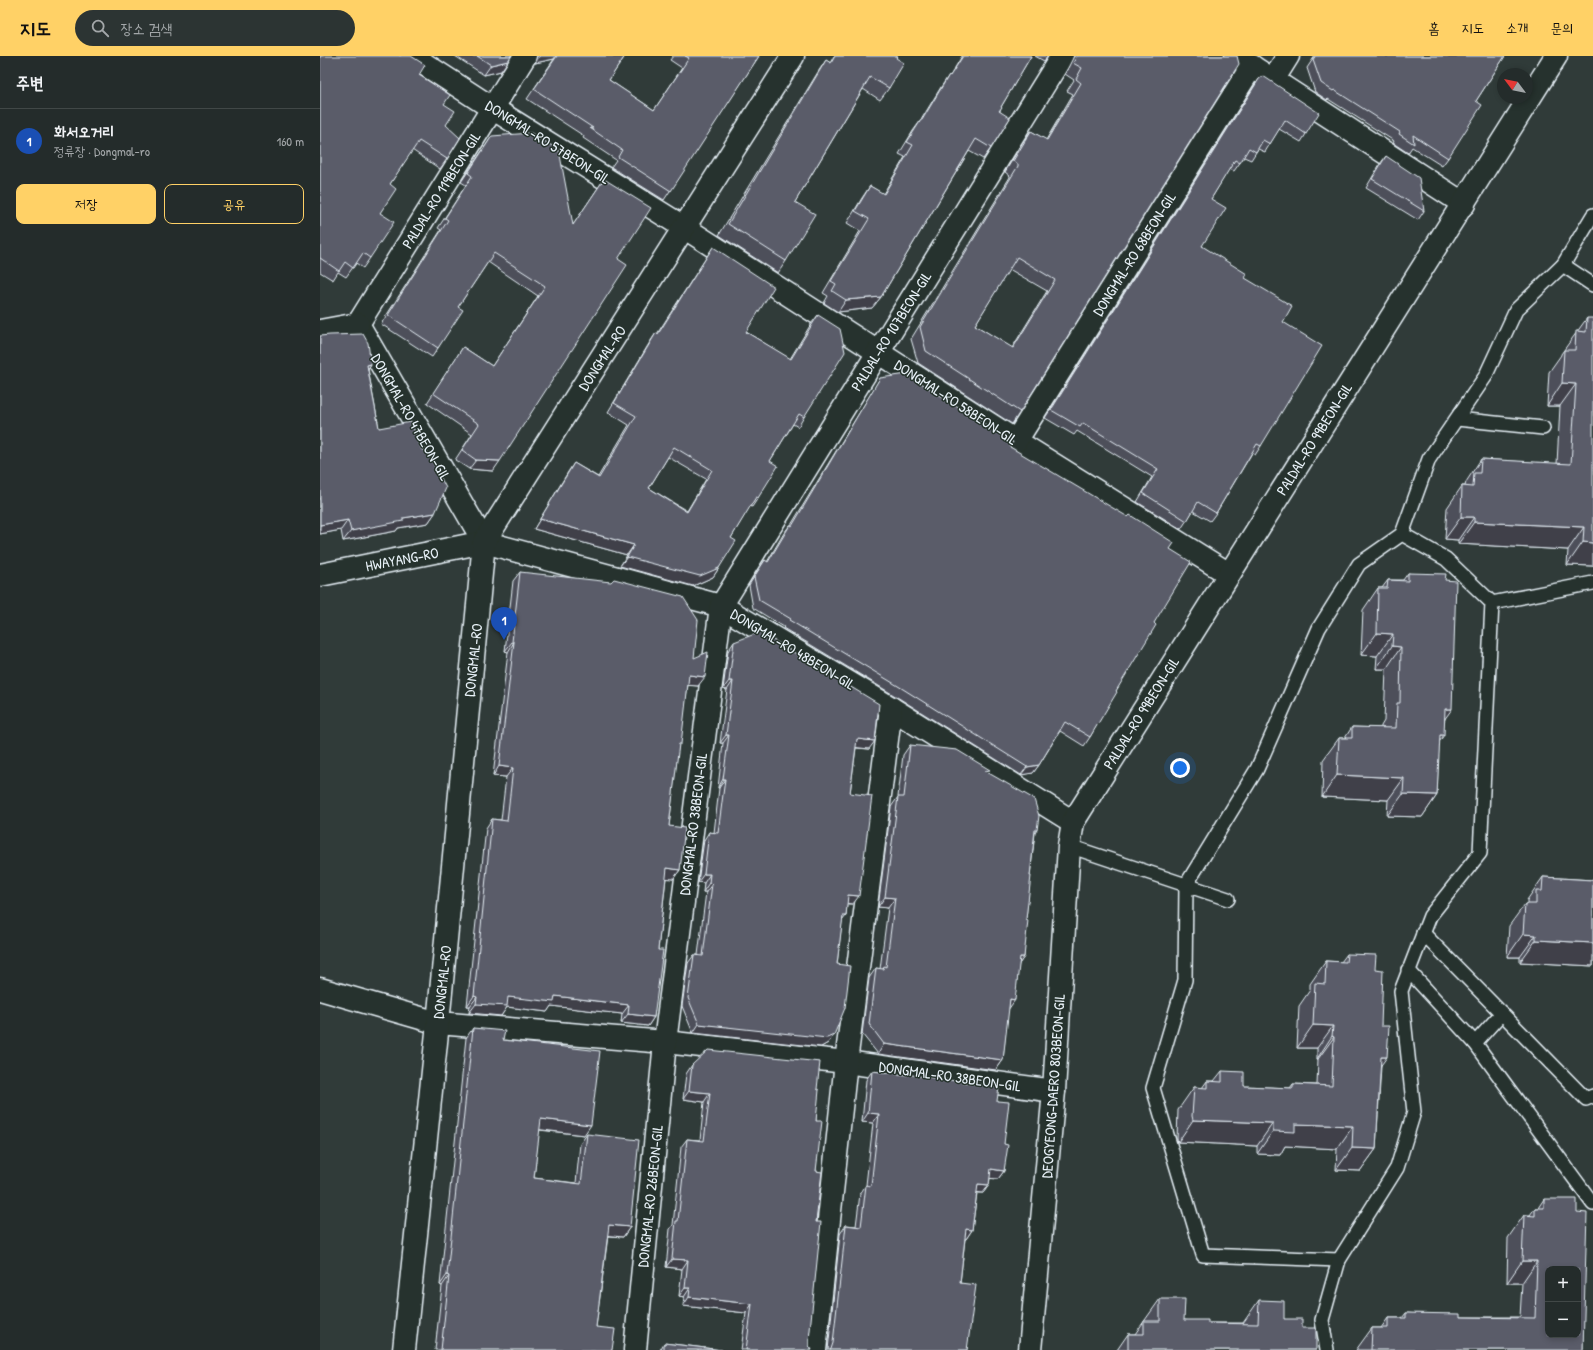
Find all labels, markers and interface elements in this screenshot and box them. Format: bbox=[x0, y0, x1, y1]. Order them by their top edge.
search box bbox=[75, 10, 355, 46]
text: 지도 bbox=[20, 15, 51, 41]
icon: search bbox=[89, 17, 111, 39]
text: 장소 검색 bbox=[121, 18, 172, 39]
text: 홈 bbox=[1428, 18, 1439, 37]
text: 지도 bbox=[1461, 18, 1484, 37]
text: 소개 bbox=[1506, 18, 1528, 37]
text: 문의 bbox=[1550, 18, 1573, 37]
north arrow bbox=[1497, 68, 1533, 104]
text: 주변 bbox=[16, 71, 43, 94]
street label: DONGMAL-RO 57BEON-GIL bbox=[481, 95, 615, 189]
text: 화서오거리 bbox=[54, 121, 114, 142]
street label: PALDAL-RO 119BEON-GIL bbox=[397, 127, 486, 252]
text: 1 bbox=[27, 132, 31, 150]
text: 160 m bbox=[276, 132, 304, 150]
text: 정류장 · Dongmal-ro bbox=[54, 142, 150, 160]
button: 저장 bbox=[16, 184, 156, 224]
button: 공유 bbox=[164, 184, 304, 224]
street label: DONGMAL-RO 68BEON-GIL bbox=[1087, 188, 1181, 320]
street label: PALDAL-RO 107BEON-GIL bbox=[846, 267, 937, 395]
street label: DONGMAL-RO bbox=[573, 321, 631, 395]
street label: DONGMAL-RO 47BEON-GIL bbox=[366, 350, 456, 485]
street label: DONGMAL-RO 58BEON-GIL bbox=[890, 354, 1022, 450]
street label: PALDAL-RO 99BEON-GIL bbox=[1271, 378, 1357, 499]
street label: HWAYANG-RO bbox=[364, 542, 440, 576]
street label: DONGMAL-RO 48BEON-GIL bbox=[727, 603, 860, 695]
pin: 1 bbox=[491, 607, 517, 640]
street label: DONGMAL-RO bbox=[459, 622, 487, 698]
street label: PALDAL-RO 99BEON-GIL bbox=[1098, 652, 1184, 773]
street label: DONGMAL-RO 38BEON-GIL bbox=[674, 751, 712, 896]
your location bbox=[1170, 758, 1190, 778]
street label: DONGMAL-RO bbox=[428, 944, 456, 1020]
street label: DEOGYEONG-DAERO 803BEON-GIL bbox=[1036, 993, 1070, 1179]
street label: DONGMAL-RO 38BEON-GIL bbox=[878, 1056, 1023, 1096]
street label: DONGMAL-RO 26BEON-GIL bbox=[632, 1123, 668, 1268]
map controls bbox=[1545, 1266, 1581, 1338]
button: + bbox=[1545, 1266, 1581, 1302]
button: − bbox=[1545, 1302, 1581, 1338]

